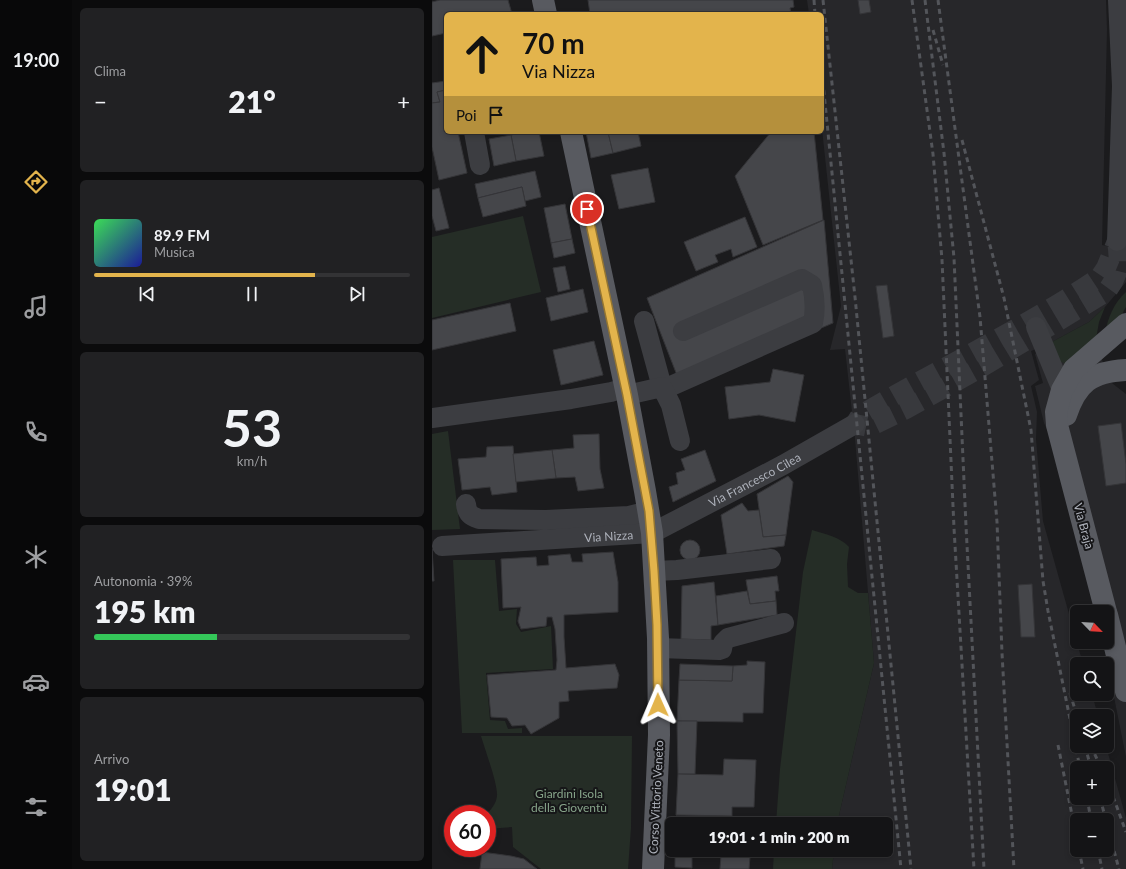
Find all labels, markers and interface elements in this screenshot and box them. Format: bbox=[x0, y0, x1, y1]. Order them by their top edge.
text: 70 m bbox=[522, 26, 585, 60]
icon: ahead bbox=[456, 28, 508, 80]
text: 19:00 bbox=[13, 49, 59, 71]
text: Via Nizza bbox=[522, 60, 595, 82]
text: Clima bbox=[94, 63, 126, 79]
text: 21° bbox=[228, 83, 276, 119]
text: − bbox=[94, 88, 107, 115]
text: + bbox=[397, 88, 410, 115]
icon: arrive bbox=[485, 104, 507, 126]
text: Poi bbox=[456, 106, 477, 124]
icon: directions bbox=[22, 168, 50, 196]
pin bbox=[570, 192, 604, 226]
icon: arrive bbox=[576, 198, 598, 220]
text: 89.9 FM bbox=[154, 226, 210, 244]
text: Musica bbox=[154, 244, 195, 260]
icon: previous bbox=[136, 283, 158, 305]
icon: pause bbox=[241, 283, 263, 305]
icon: next bbox=[346, 283, 368, 305]
icon: music bbox=[22, 293, 50, 321]
text: 53 bbox=[222, 396, 282, 458]
icon: phone bbox=[22, 418, 50, 446]
street label: Via Francesco Cilea bbox=[706, 449, 803, 510]
text: km/h bbox=[237, 453, 267, 469]
street label: Via Braja bbox=[1071, 501, 1097, 551]
street label: Via Nizza bbox=[584, 527, 634, 545]
icon: climate bbox=[22, 543, 50, 571]
text: Autonomia · 39% bbox=[94, 573, 192, 589]
text: 195 km bbox=[94, 593, 195, 629]
north arrow bbox=[1070, 605, 1114, 649]
map controls bbox=[1070, 605, 1114, 857]
button: search bbox=[1070, 657, 1114, 701]
icon: car bbox=[22, 668, 50, 696]
position arrow bbox=[637, 684, 679, 726]
button: layers bbox=[1070, 709, 1114, 753]
street label: Corso Vittorio Veneto bbox=[646, 740, 666, 854]
text: Arrivo bbox=[94, 751, 129, 767]
button: + bbox=[1070, 761, 1114, 805]
text: 19:01 bbox=[94, 771, 172, 807]
park label: Giardini Isola della Gioventù bbox=[531, 786, 607, 815]
icon: filters bbox=[22, 793, 50, 821]
speed limit sign: 60 bbox=[444, 805, 496, 857]
button: − bbox=[1070, 813, 1114, 857]
text: 19:01 · 1 min · 200 m bbox=[708, 828, 850, 846]

